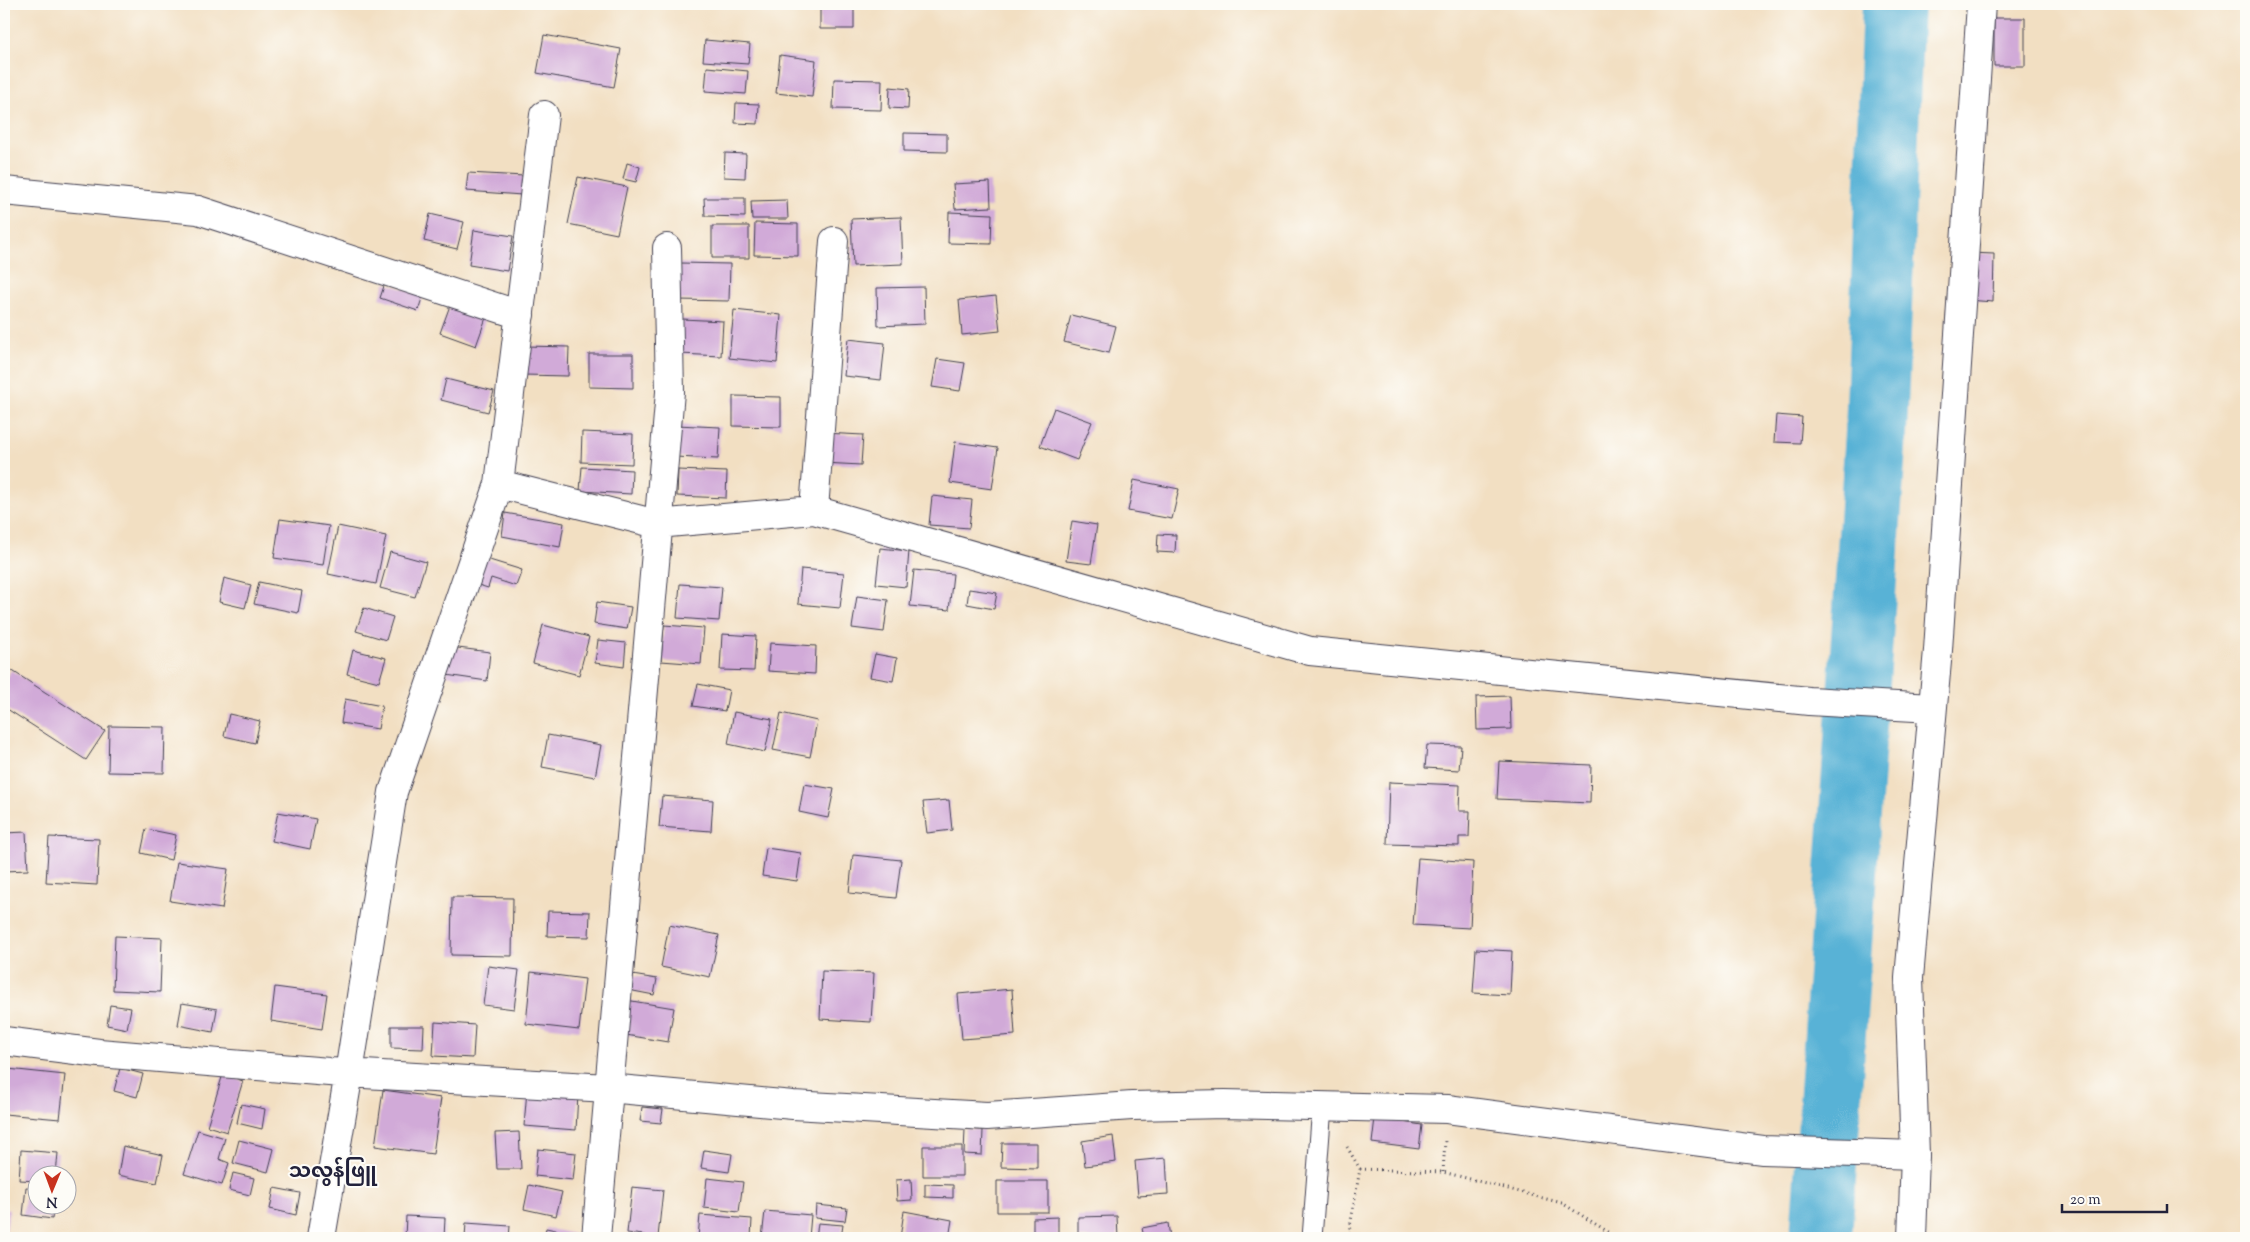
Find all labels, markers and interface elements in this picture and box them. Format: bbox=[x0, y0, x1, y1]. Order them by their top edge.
district label: သလွန်ဖြူ bbox=[289, 1157, 378, 1187]
north arrow bbox=[28, 1164, 78, 1214]
scale bar bbox=[2062, 1182, 2168, 1214]
text: 20 m bbox=[2070, 1190, 2101, 1211]
text: N bbox=[46, 1191, 58, 1211]

